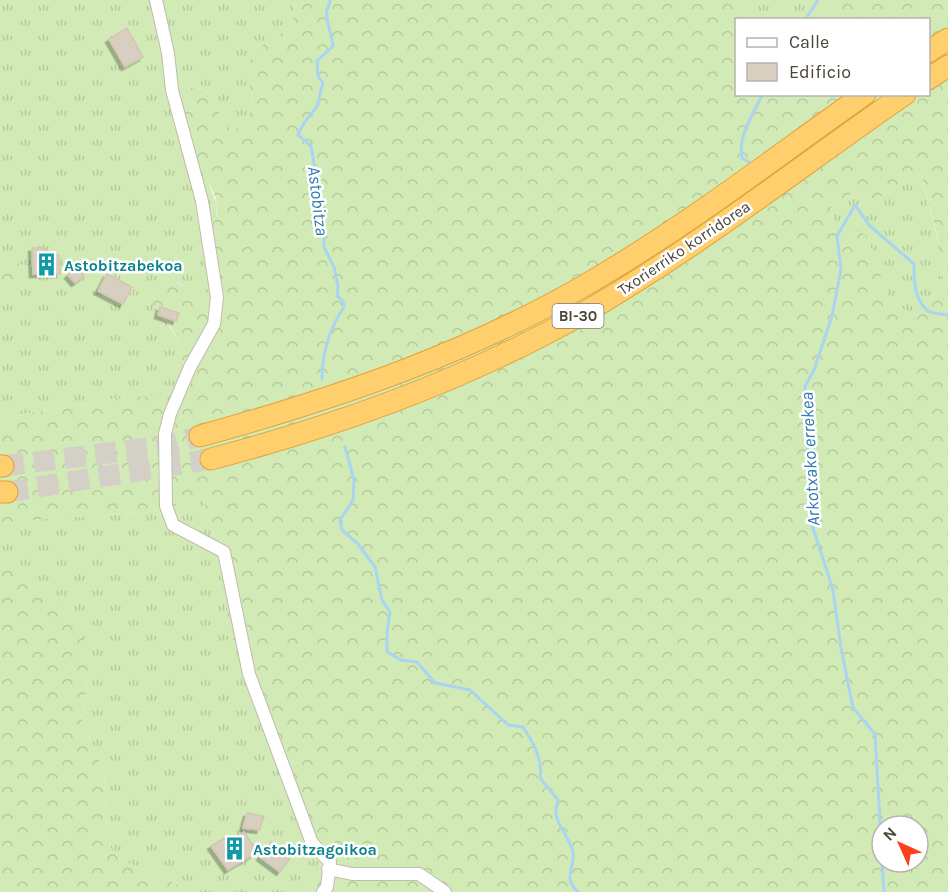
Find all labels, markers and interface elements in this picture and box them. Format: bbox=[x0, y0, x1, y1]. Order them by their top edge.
legend bbox=[735, 18, 930, 96]
text: Calle bbox=[789, 31, 829, 53]
text: Edificio bbox=[789, 61, 851, 83]
water label: Astobitza bbox=[303, 165, 333, 237]
street label: Txorierriko korridorea bbox=[614, 197, 754, 299]
building icon: Astobitzabekoa bbox=[33, 252, 59, 278]
place label: Astobitzabekoa bbox=[64, 256, 183, 275]
road number: BI-30 bbox=[552, 304, 604, 328]
water label: Arkotxako errekea bbox=[795, 391, 825, 527]
north arrow bbox=[870, 814, 930, 874]
text: N bbox=[879, 823, 901, 845]
building icon: Astobitzagoikoa bbox=[222, 836, 248, 862]
place label: Astobitzagoikoa bbox=[253, 840, 377, 859]

